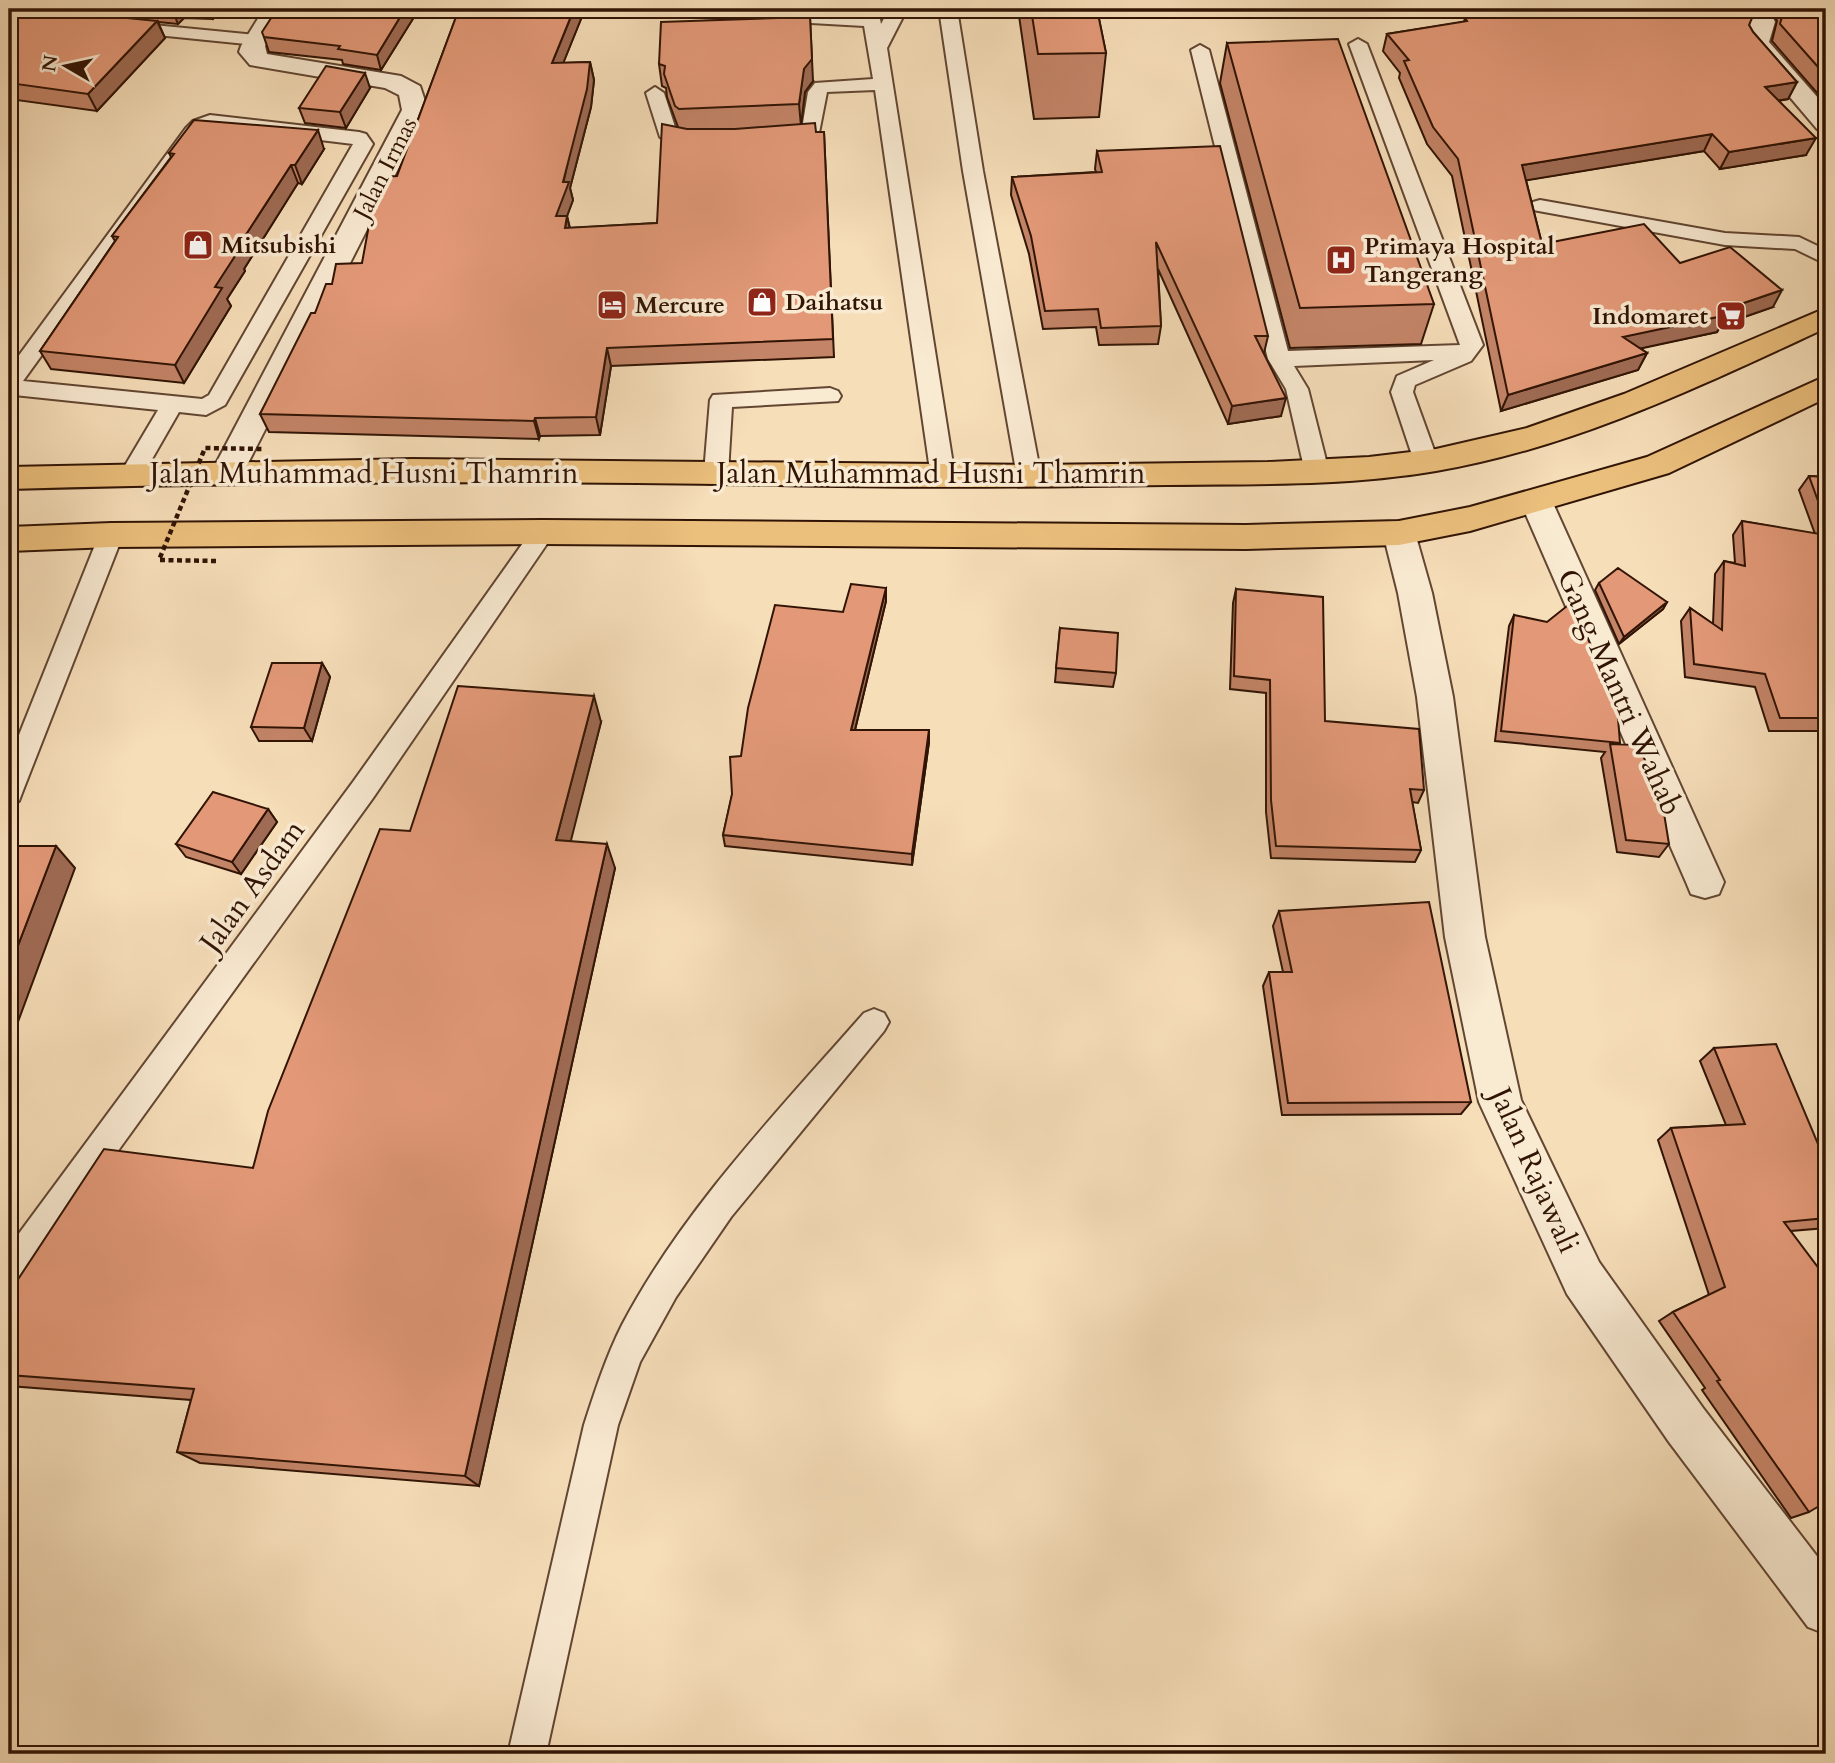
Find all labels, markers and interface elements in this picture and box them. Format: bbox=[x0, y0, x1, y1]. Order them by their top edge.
north arrow bbox=[32, 32, 102, 102]
text: N bbox=[36, 53, 64, 74]
street label: Jalan Irmas bbox=[344, 111, 425, 228]
shop icon: Mitsubishi bbox=[181, 228, 215, 262]
place label: Mitsubishi bbox=[221, 229, 337, 262]
place label: Primaya Hospital Tangerang bbox=[1364, 230, 1555, 291]
hospital icon: Primaya Hospital Tangerang bbox=[1324, 243, 1358, 277]
shop icon: Daihatsu bbox=[745, 285, 779, 319]
place label: Daihatsu bbox=[785, 286, 883, 319]
hotel icon: Mercure bbox=[595, 288, 629, 322]
place label: Mercure bbox=[635, 289, 725, 322]
supermarket icon: Indomaret bbox=[1714, 299, 1748, 333]
place label: Indomaret bbox=[1592, 300, 1709, 333]
street label: Jalan Muhammad Husni Thamrin bbox=[145, 453, 579, 494]
street label: Jalan Muhammad Husni Thamrin bbox=[712, 453, 1146, 494]
street label: Gang Mantri Wahab bbox=[1547, 563, 1692, 822]
street label: Jalan Asdam bbox=[188, 811, 315, 964]
street label: Jalan Rajawali bbox=[1478, 1077, 1589, 1259]

